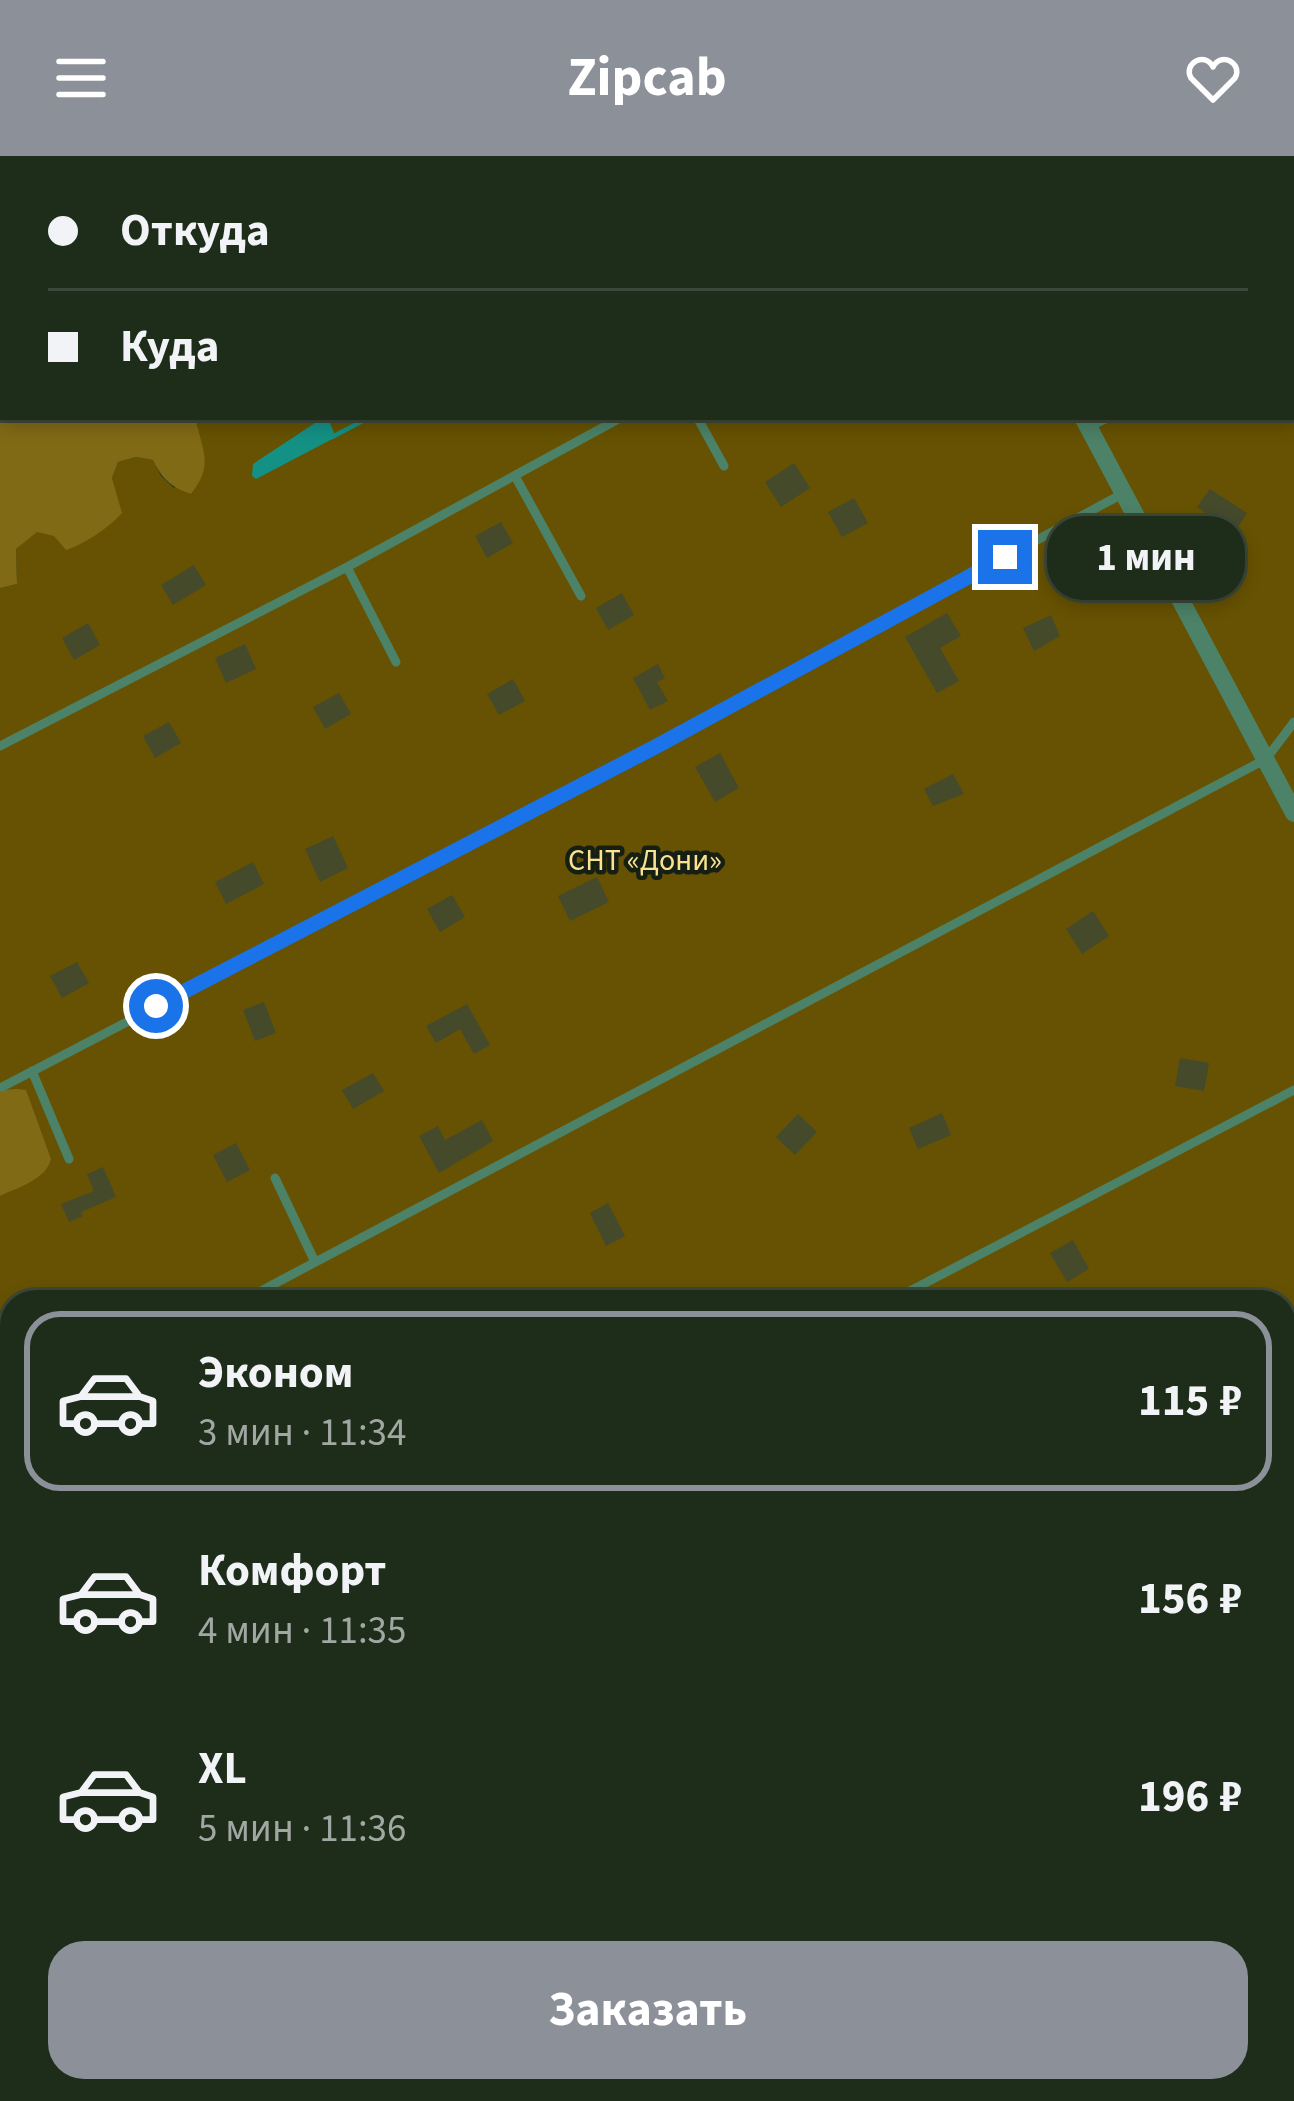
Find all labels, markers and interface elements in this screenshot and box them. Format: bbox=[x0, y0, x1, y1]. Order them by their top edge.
text: Zipcab bbox=[567, 40, 727, 117]
icon: menu bbox=[48, 45, 114, 111]
icon: heart bbox=[1180, 45, 1246, 111]
text: Откуда bbox=[120, 199, 270, 263]
text: Куда bbox=[120, 315, 220, 379]
callout: 1 мин bbox=[1047, 515, 1245, 599]
route end bbox=[978, 530, 1032, 584]
text: 1 мин bbox=[1096, 530, 1196, 586]
park label: СНТ «Дони» bbox=[568, 839, 722, 882]
route start bbox=[129, 979, 183, 1033]
text: Эконом bbox=[198, 1341, 354, 1405]
icon: car bbox=[54, 1347, 162, 1455]
text: 115 ₽ bbox=[1138, 1369, 1242, 1433]
text: 3 мин · 11:34 bbox=[198, 1405, 406, 1461]
text: Комфорт bbox=[198, 1539, 386, 1603]
icon: car bbox=[54, 1545, 162, 1653]
text: 156 ₽ bbox=[1138, 1567, 1242, 1631]
text: 4 мин · 11:35 bbox=[198, 1603, 406, 1659]
text: XL bbox=[198, 1737, 247, 1801]
icon: car bbox=[54, 1743, 162, 1851]
text: 196 ₽ bbox=[1138, 1765, 1242, 1829]
text: 5 мин · 11:36 bbox=[198, 1801, 406, 1857]
button: Заказать bbox=[48, 1941, 1248, 2079]

